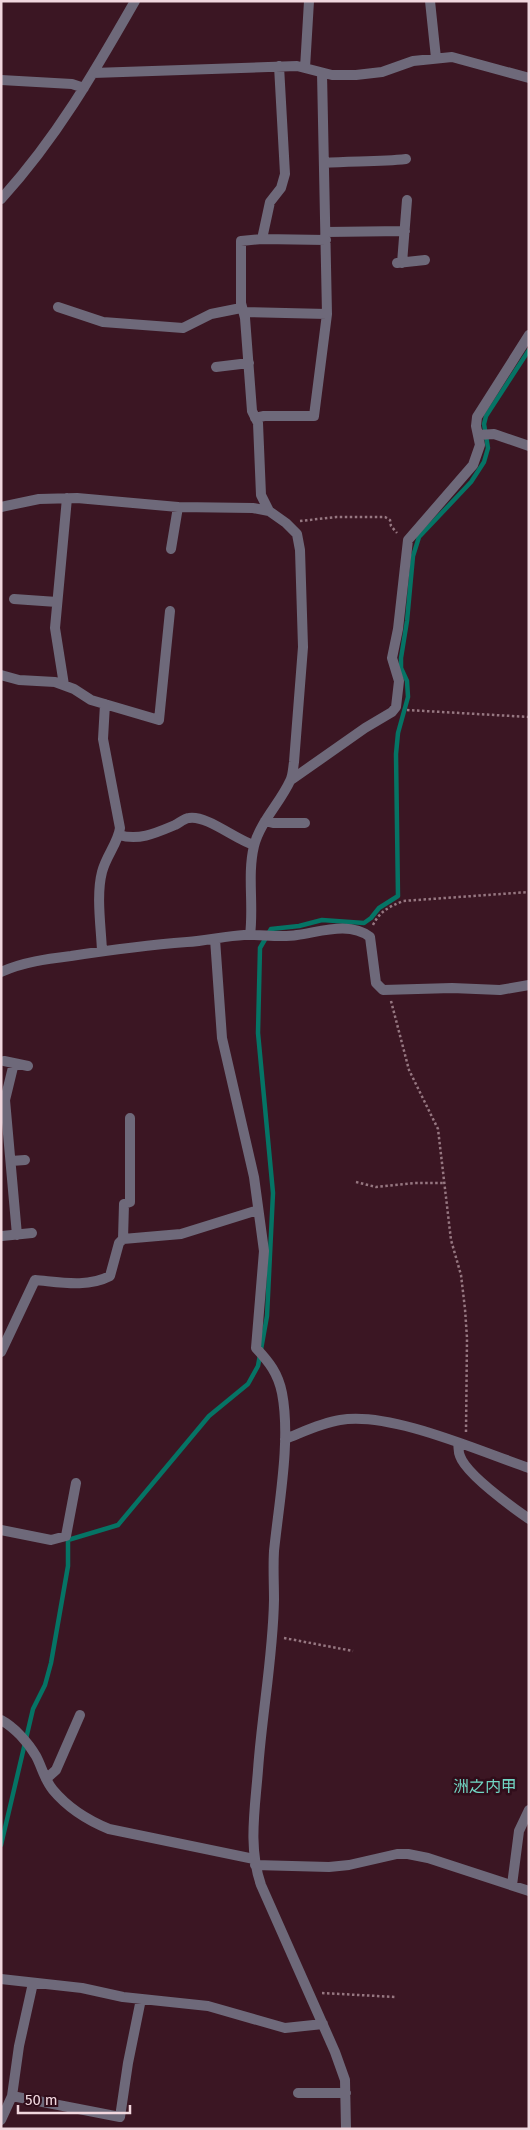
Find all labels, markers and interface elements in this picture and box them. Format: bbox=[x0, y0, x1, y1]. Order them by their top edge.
district label: 洲之内甲 bbox=[453, 1777, 517, 1796]
scale bar bbox=[18, 2082, 130, 2114]
text: 50 m bbox=[25, 2091, 58, 2109]

